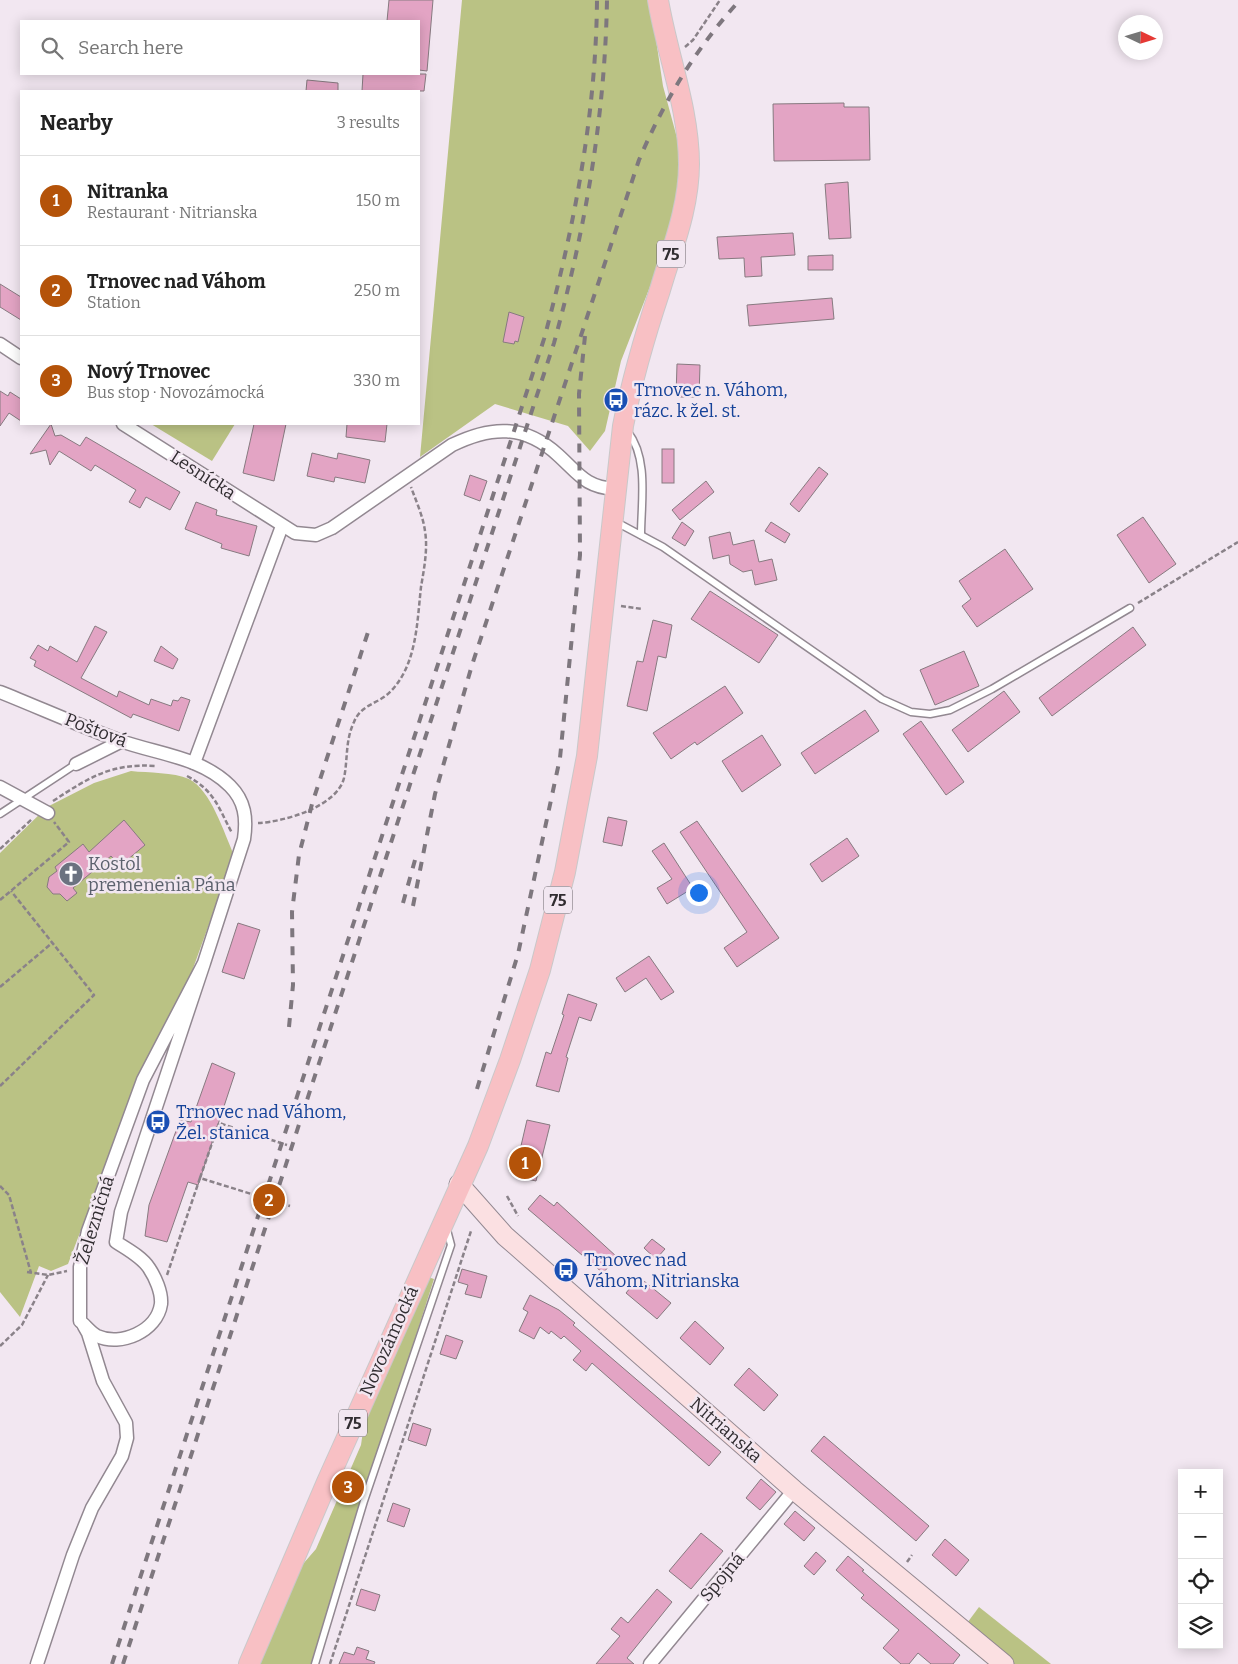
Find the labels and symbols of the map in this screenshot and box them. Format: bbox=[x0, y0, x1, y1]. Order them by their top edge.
north arrow bbox=[1118, 15, 1163, 60]
road number: 75 bbox=[657, 240, 685, 268]
place label: Trnovec n. Váhom, rázc. k žel. st. bbox=[634, 379, 788, 422]
bus stop icon: Trnovec n. Váhom, rázc. k žel. st. bbox=[603, 387, 629, 413]
street label: Lesnícka bbox=[166, 446, 240, 504]
street label: Poštová bbox=[62, 708, 130, 752]
place label: Kostol premenenia Pána bbox=[88, 853, 236, 896]
church icon: Kostol premenenia Pána bbox=[58, 861, 84, 887]
your location bbox=[686, 880, 712, 906]
road number: 75 bbox=[544, 886, 572, 914]
place label: Trnovec nad Váhom, Žel. stanica bbox=[176, 1101, 346, 1144]
bus stop icon: Trnovec nad Váhom, Žel. stanica bbox=[145, 1109, 171, 1135]
pin: 1 bbox=[509, 1144, 541, 1182]
street label: Železničná bbox=[71, 1173, 119, 1267]
pin: 2 bbox=[253, 1181, 285, 1219]
place label: Trnovec nad Váhom, Nitrianska bbox=[584, 1249, 740, 1292]
bus stop icon: Trnovec nad Váhom, Nitrianska bbox=[553, 1257, 579, 1283]
street label: Novozámocká bbox=[355, 1283, 423, 1399]
street label: Nitrianska bbox=[685, 1393, 767, 1467]
road number: 75 bbox=[339, 1410, 367, 1436]
pin: 3 bbox=[332, 1468, 364, 1506]
street label: Spojná bbox=[695, 1548, 749, 1606]

